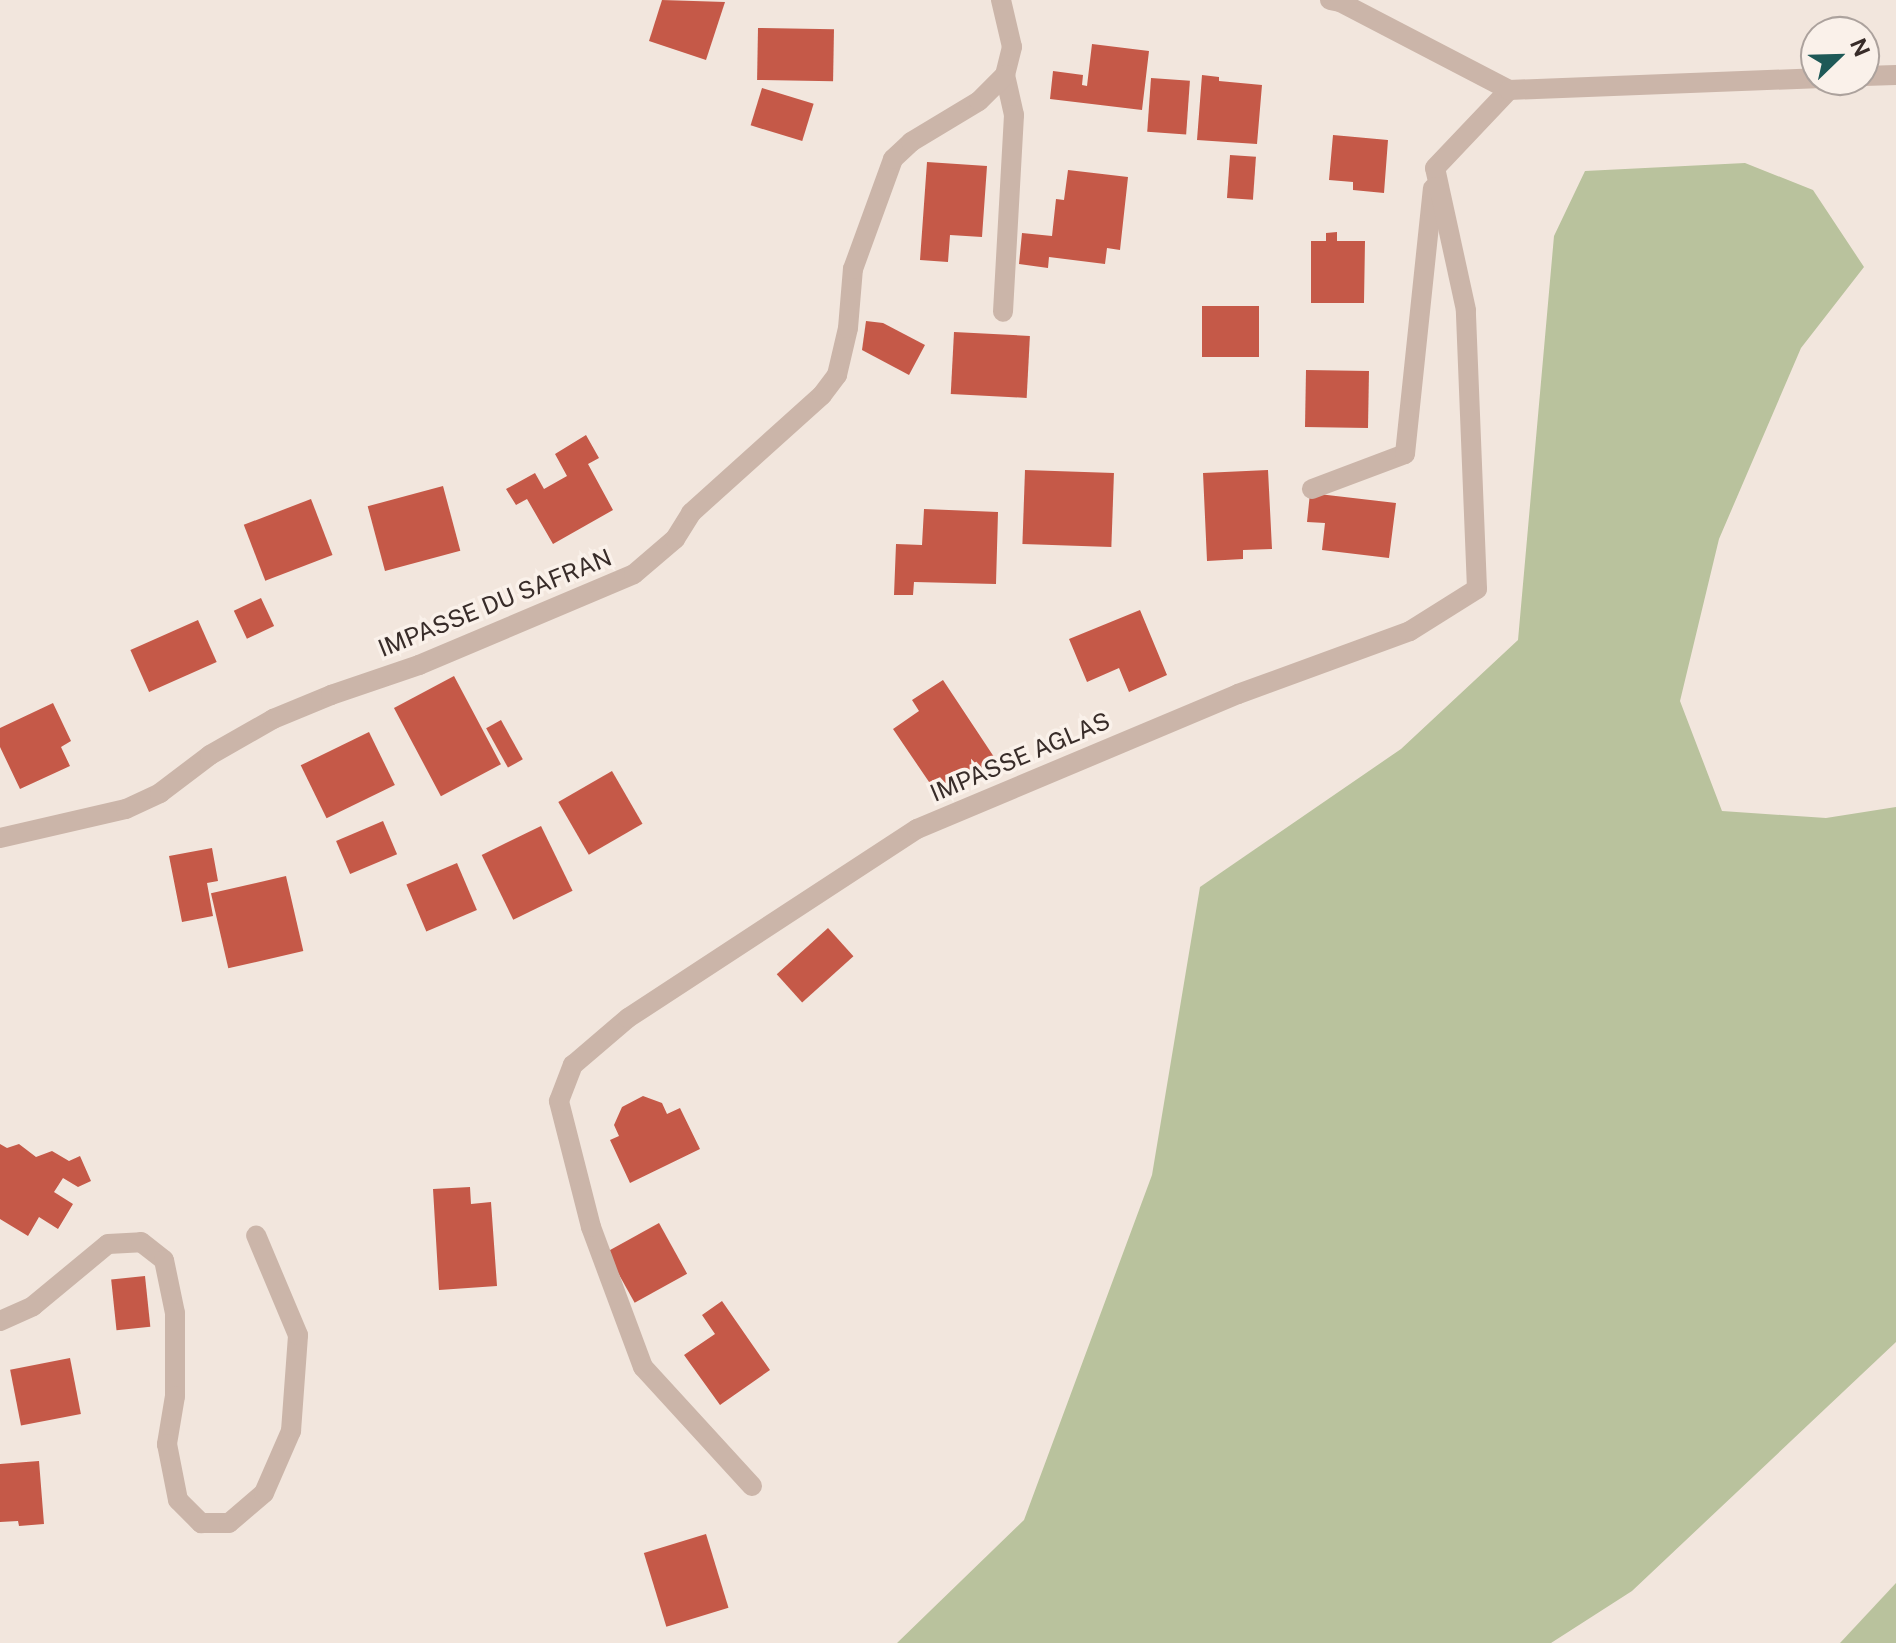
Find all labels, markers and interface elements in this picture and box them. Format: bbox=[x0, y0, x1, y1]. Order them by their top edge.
north arrow bbox=[1800, 16, 1880, 96]
text: N bbox=[1845, 34, 1876, 60]
street label: IMPASSE DU SAFRAN bbox=[374, 543, 616, 663]
street label: IMPASSE AGLAS bbox=[926, 706, 1114, 808]

